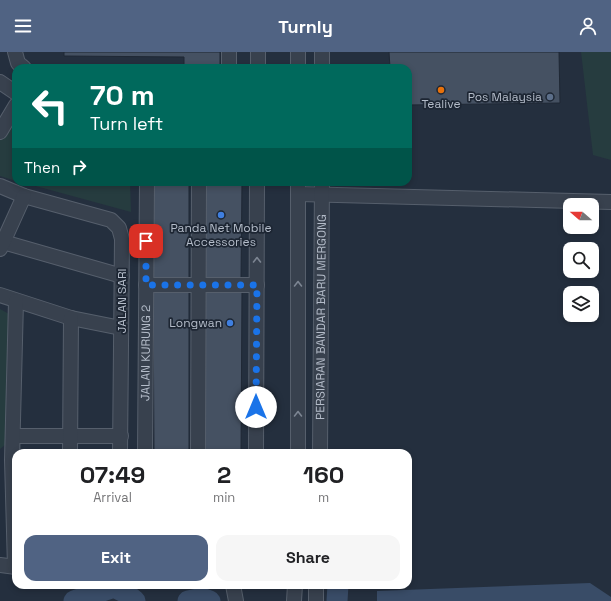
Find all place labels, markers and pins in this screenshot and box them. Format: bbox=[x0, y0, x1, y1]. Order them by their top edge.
marker: Tealive bbox=[436, 85, 446, 95]
place label: Pos Malaysia bbox=[468, 89, 542, 105]
marker: Pos Malaysia bbox=[545, 92, 555, 102]
place label: Tealive bbox=[421, 96, 461, 112]
marker: Panda Net Mobile Accessories bbox=[216, 210, 226, 220]
place label: Panda Net Mobile Accessories bbox=[171, 220, 272, 250]
pin bbox=[129, 224, 163, 258]
place label: Longwan bbox=[169, 315, 222, 331]
marker: Longwan bbox=[225, 318, 235, 328]

